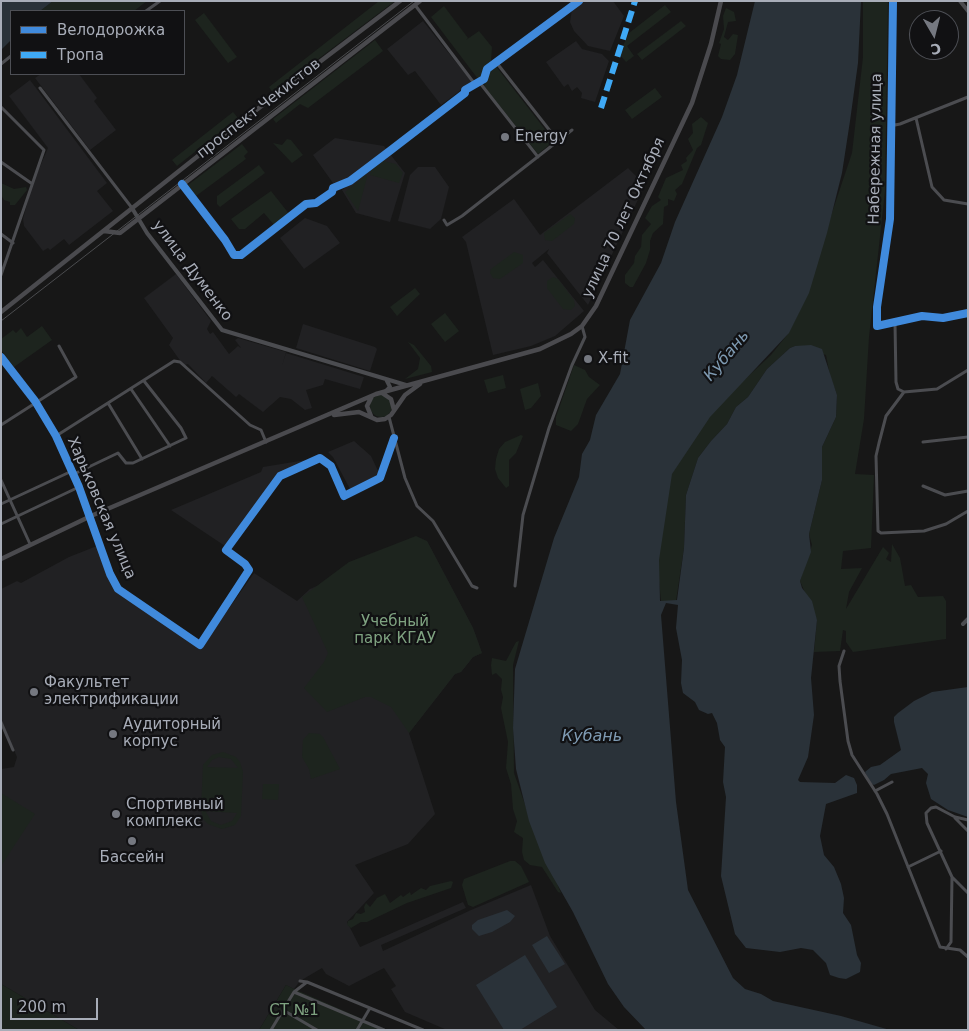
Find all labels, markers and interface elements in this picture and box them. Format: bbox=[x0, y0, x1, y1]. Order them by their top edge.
legend bbox=[10, 10, 185, 75]
north arrow bbox=[909, 10, 959, 60]
text: Велодорожка bbox=[57, 21, 165, 39]
text: С bbox=[930, 40, 942, 58]
text: Тропа bbox=[57, 46, 104, 64]
street label: проспект Чекистов bbox=[194, 55, 324, 163]
street label: Набережная улица bbox=[866, 73, 886, 225]
place label: Energy bbox=[515, 128, 568, 146]
marker: Energy bbox=[499, 131, 511, 143]
street label: улица 70 лет Октября bbox=[579, 135, 669, 301]
street label: улица Думенко bbox=[148, 217, 236, 325]
water label: Кубань bbox=[700, 327, 754, 385]
place label: X-fit bbox=[598, 350, 628, 368]
marker: X-fit bbox=[582, 353, 594, 365]
street label: Харьковская улица bbox=[63, 434, 139, 582]
park label: Учебный парк КГАУ bbox=[354, 613, 436, 648]
place label: Факультет электрификации bbox=[44, 674, 179, 709]
marker: Факультет электрификации bbox=[28, 686, 40, 698]
place label: Аудиторный корпус bbox=[123, 716, 221, 751]
water label: Кубань bbox=[562, 727, 622, 747]
marker: Аудиторный корпус bbox=[107, 728, 119, 740]
place label: Спортивный комплекс bbox=[126, 796, 224, 831]
marker: Спортивный комплекс bbox=[110, 808, 122, 820]
marker: Бассейн bbox=[126, 835, 138, 847]
place label: Бассейн bbox=[100, 849, 164, 867]
scale bar bbox=[12, 988, 100, 1020]
text: 200 m bbox=[18, 998, 66, 1016]
park label: СТ №1 bbox=[269, 1002, 319, 1020]

